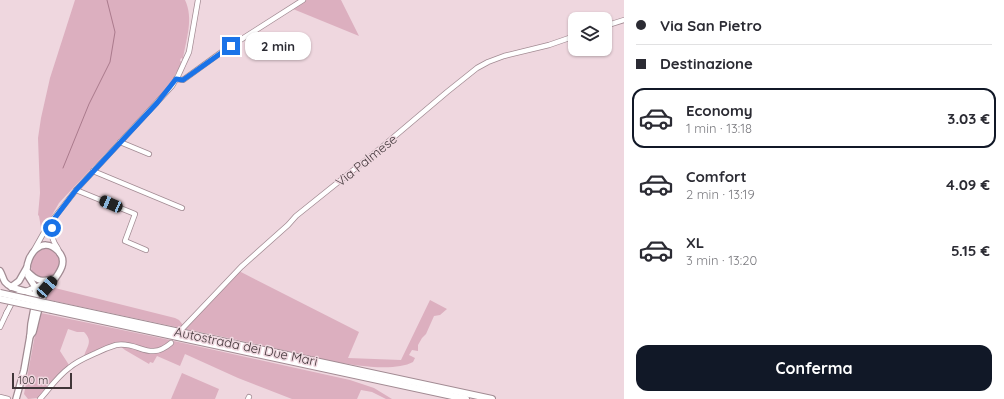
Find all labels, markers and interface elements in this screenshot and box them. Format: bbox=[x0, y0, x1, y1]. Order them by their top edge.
map controls bbox=[568, 12, 612, 56]
button: layers bbox=[568, 12, 612, 56]
text: Via San Pietro bbox=[660, 16, 762, 35]
callout: 2 min bbox=[245, 32, 311, 60]
route end bbox=[222, 37, 240, 55]
text: 2 min bbox=[261, 38, 295, 54]
text: Destinazione bbox=[660, 54, 753, 73]
icon: car bbox=[638, 100, 674, 136]
text: Economy bbox=[686, 101, 753, 120]
text: 3.03 € bbox=[947, 109, 990, 128]
text: 1 min · 13:18 bbox=[686, 120, 752, 136]
street label: Via Palmese bbox=[332, 130, 400, 190]
icon: car bbox=[638, 166, 674, 202]
text: Comfort bbox=[686, 167, 747, 186]
text: 4.09 € bbox=[946, 175, 990, 194]
text: 2 min · 13:19 bbox=[686, 186, 755, 202]
car bbox=[98, 194, 124, 214]
route start bbox=[43, 219, 61, 237]
icon: car bbox=[638, 232, 674, 268]
text: XL bbox=[686, 233, 704, 252]
text: 5.15 € bbox=[951, 241, 990, 260]
text: 3 min · 13:20 bbox=[686, 252, 757, 268]
car bbox=[35, 274, 59, 300]
street label: Autostrada dei Due Mari bbox=[173, 323, 319, 369]
button: Conferma bbox=[636, 345, 992, 391]
scale bar bbox=[12, 371, 72, 390]
text: 100 m bbox=[18, 373, 48, 387]

